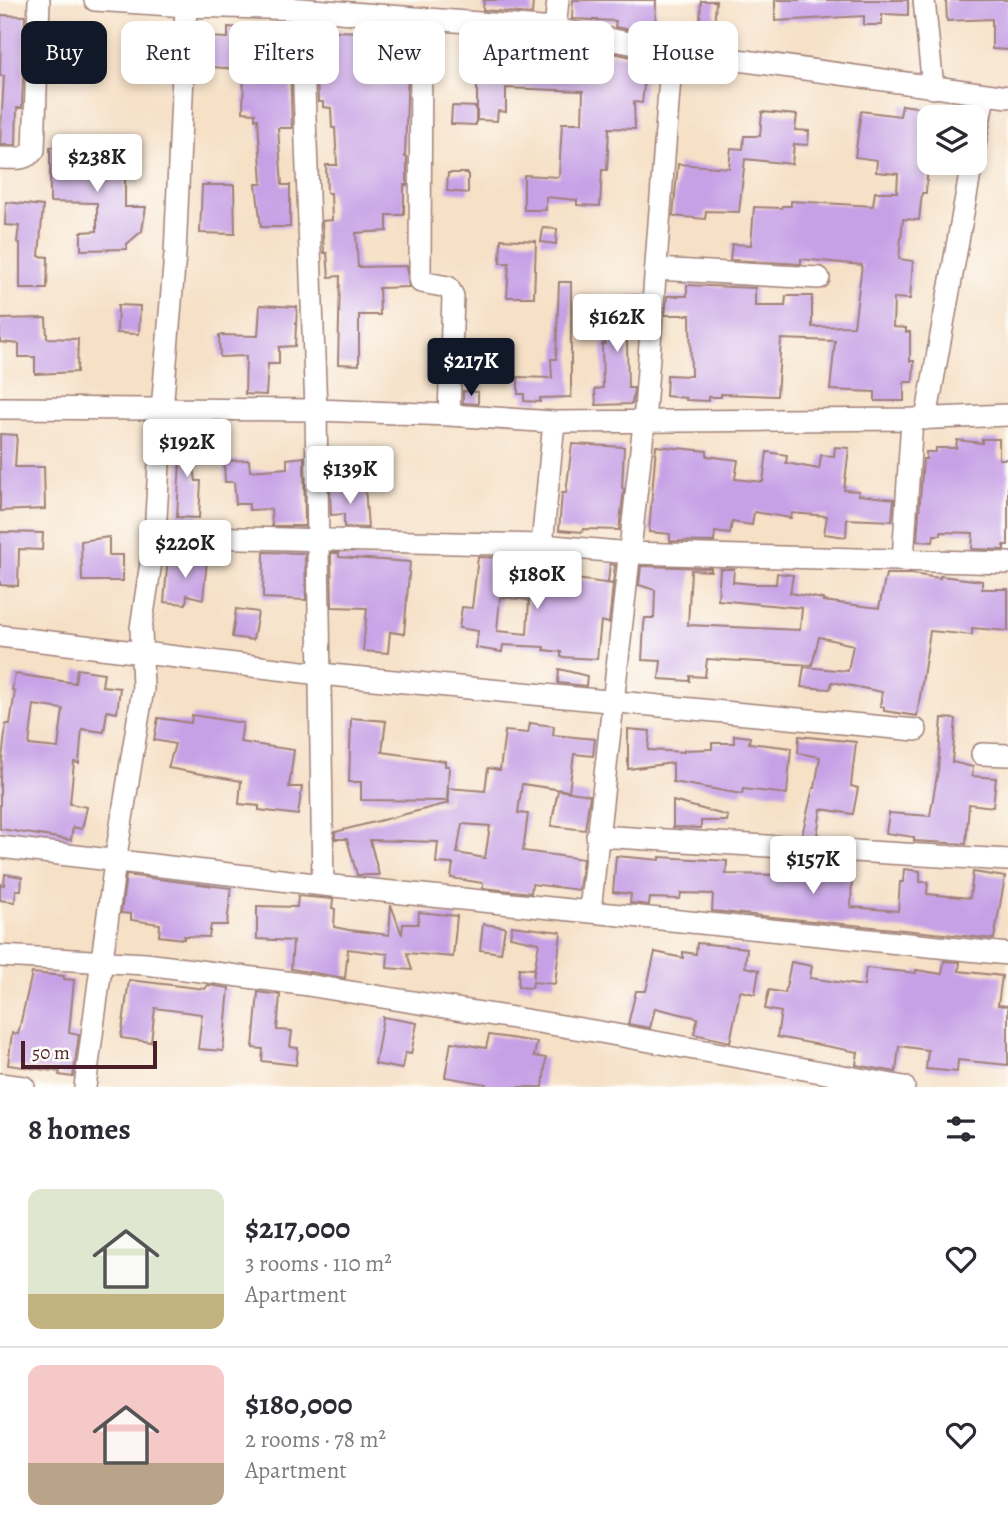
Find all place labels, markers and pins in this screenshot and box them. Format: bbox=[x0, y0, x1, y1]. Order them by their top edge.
pin: $238K bbox=[48, 134, 146, 194]
pin: $162K bbox=[568, 294, 666, 354]
pin: $217K bbox=[422, 338, 520, 398]
pin: $192K bbox=[138, 420, 236, 479]
pin: $139K bbox=[301, 447, 399, 506]
pin: $220K bbox=[136, 520, 234, 580]
pin: $180K bbox=[488, 552, 586, 611]
pin: $157K bbox=[764, 836, 862, 896]

